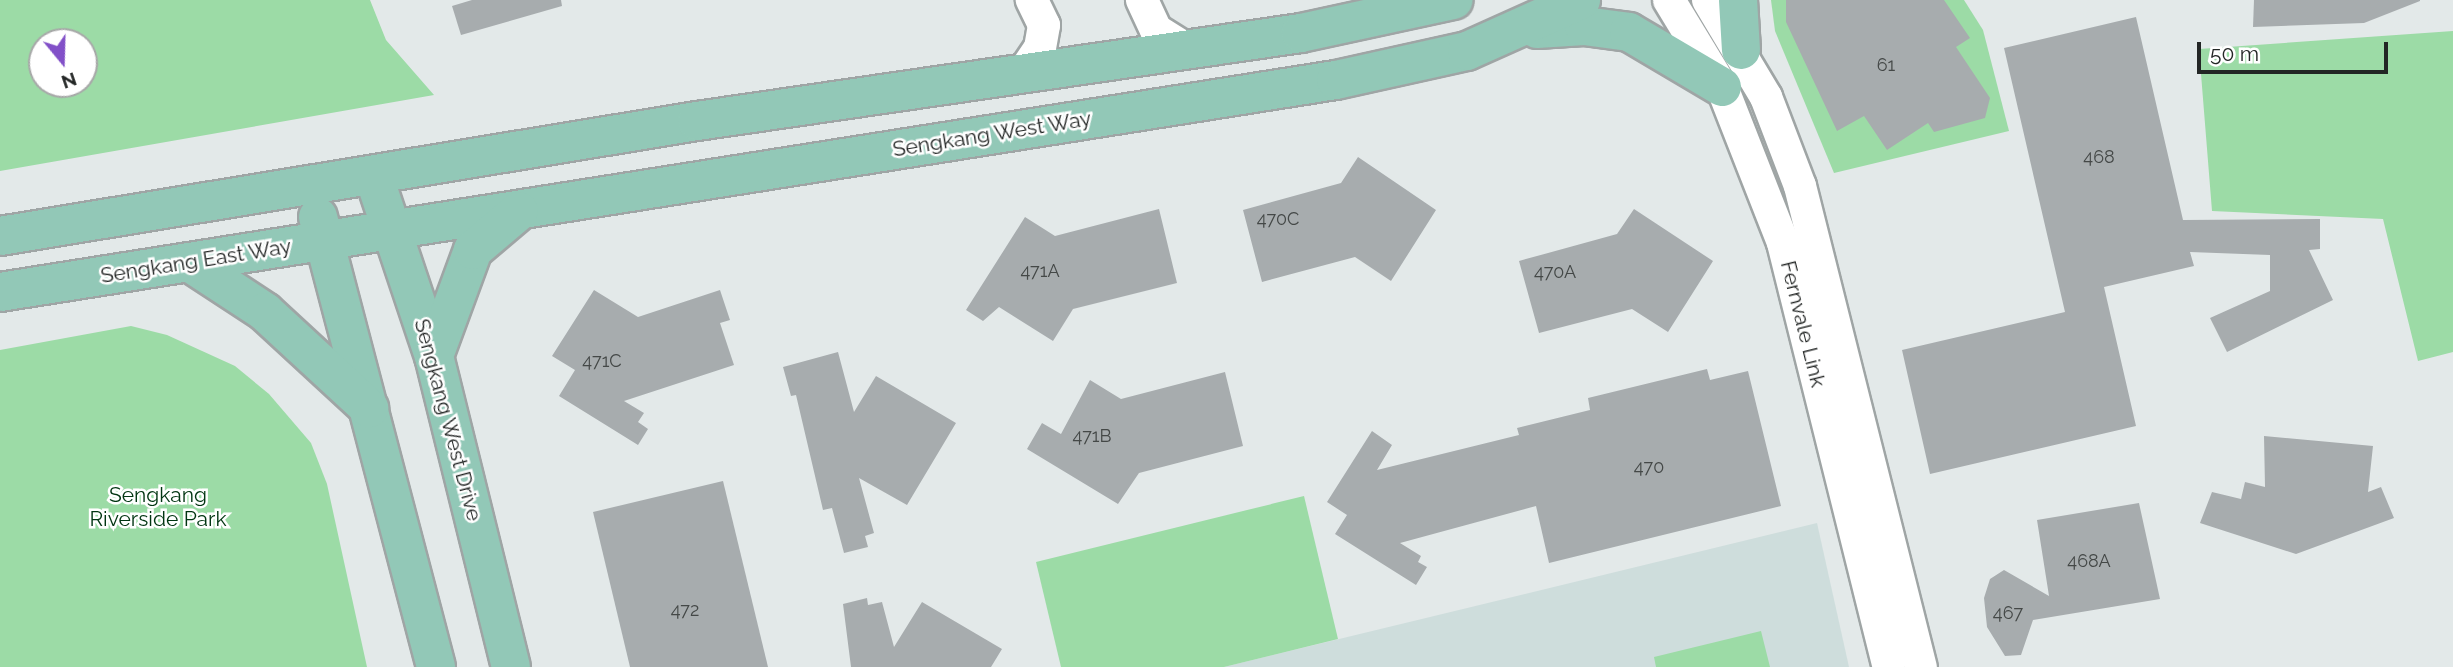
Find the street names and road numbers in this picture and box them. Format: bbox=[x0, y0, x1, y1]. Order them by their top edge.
street label: Sengkang West Way bbox=[890, 106, 1094, 162]
street label: Sengkang East Way bbox=[98, 233, 294, 289]
street label: Fernvale Link bbox=[1775, 258, 1831, 390]
street label: Sengkang West Drive bbox=[409, 316, 487, 524]

